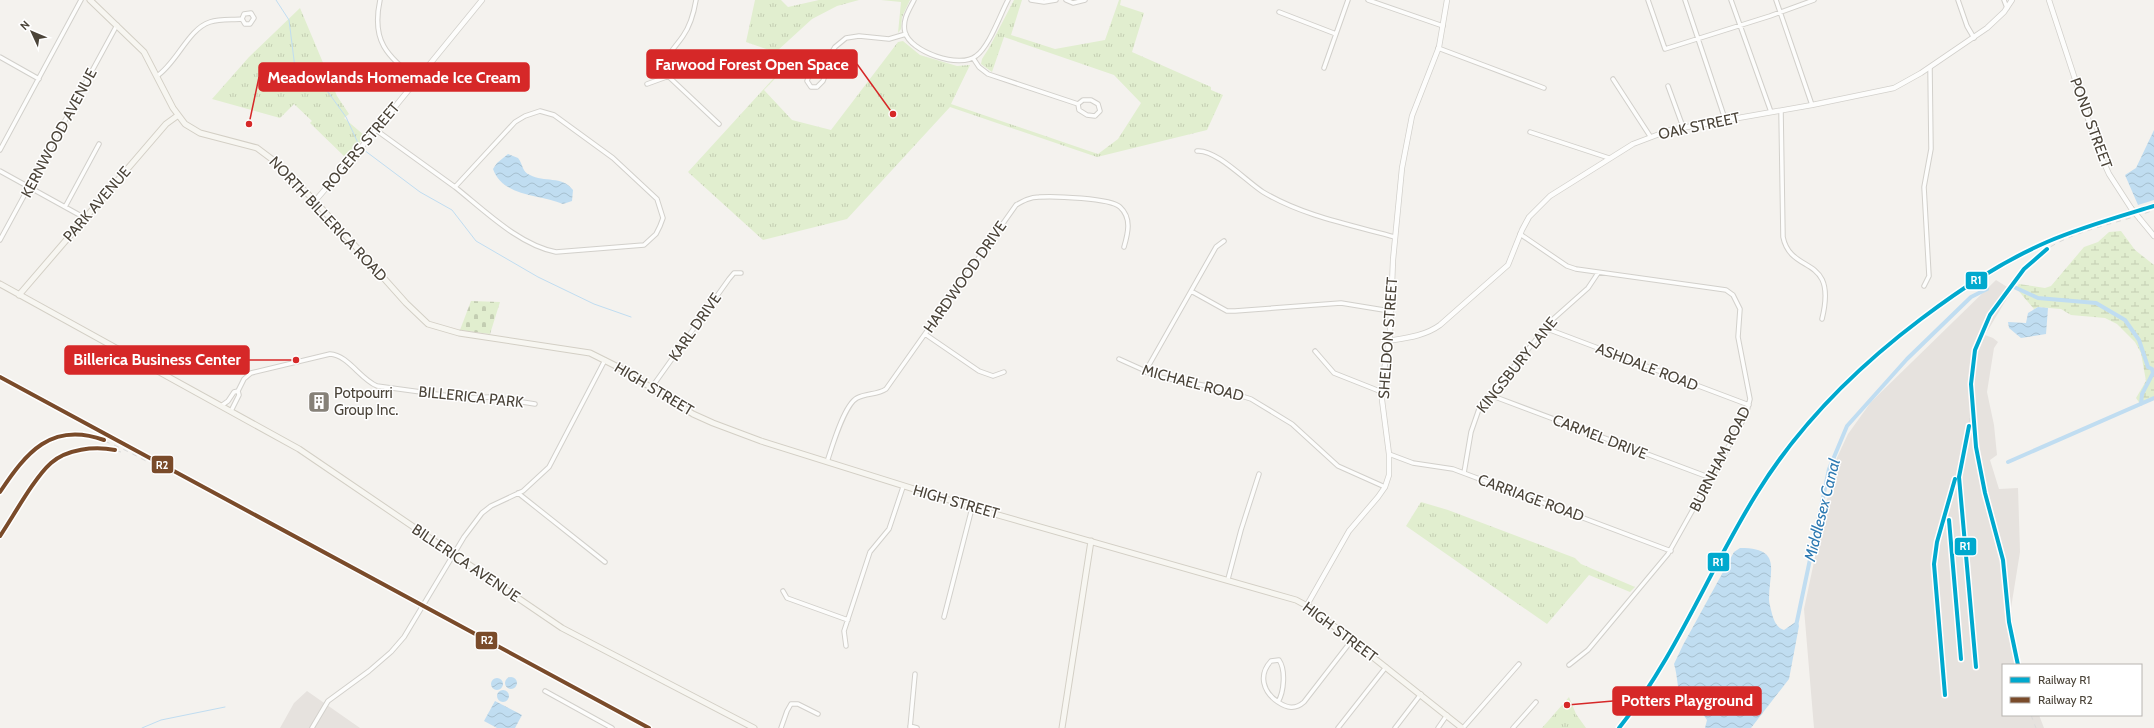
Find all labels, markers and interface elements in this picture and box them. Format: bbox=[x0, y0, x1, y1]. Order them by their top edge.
north arrow bbox=[12, 12, 52, 52]
text: N bbox=[17, 17, 33, 33]
callout: Farwood Forest Open Space bbox=[647, 50, 857, 78]
text: Farwood Forest Open Space bbox=[655, 55, 849, 74]
callout: Meadowlands Homemade Ice Cream bbox=[259, 63, 529, 91]
street label: KERNWOOD AVENUE bbox=[17, 65, 101, 201]
text: Meadowlands Homemade Ice Cream bbox=[267, 68, 521, 87]
street label: POND STREET bbox=[2066, 75, 2116, 171]
street label: ROGERS STREET bbox=[319, 99, 403, 195]
street label: OAK STREET bbox=[1657, 109, 1741, 143]
street label: NORTH BILLERICA ROAD bbox=[265, 153, 391, 285]
street label: PARK AVENUE bbox=[59, 163, 135, 245]
street label: HARDWOOD DRIVE bbox=[920, 218, 1010, 336]
line badge: R1 bbox=[1965, 271, 1988, 290]
text: R1 bbox=[1971, 273, 1981, 287]
street label: SHELDON STREET bbox=[1375, 277, 1401, 399]
street label: KARL DRIVE bbox=[665, 290, 725, 364]
street label: KINGSBURY LANE bbox=[1473, 314, 1561, 416]
street label: ASHDALE ROAD bbox=[1593, 339, 1701, 395]
callout: Billerica Business Center bbox=[65, 346, 249, 374]
text: Billerica Business Center bbox=[73, 350, 241, 369]
street label: HIGH STREET bbox=[611, 358, 697, 420]
street label: MICHAEL ROAD bbox=[1140, 361, 1246, 405]
street label: BILLERICA PARK bbox=[418, 383, 525, 412]
place label: Potpourri Group Inc. bbox=[334, 384, 398, 419]
building icon: Potpourri Group Inc. bbox=[306, 389, 332, 415]
street label: BURNHAM ROAD bbox=[1686, 403, 1754, 514]
street label: CARMEL DRIVE bbox=[1550, 411, 1650, 463]
line badge: R2 bbox=[151, 455, 174, 474]
water label: Middlesex Canal bbox=[1800, 457, 1844, 564]
text: R2 bbox=[156, 458, 169, 472]
street label: CARRIAGE ROAD bbox=[1475, 470, 1587, 526]
street label: HIGH STREET bbox=[911, 481, 1001, 523]
street label: BILLERICA AVENUE bbox=[409, 520, 523, 606]
line badge: R1 bbox=[1954, 537, 1977, 556]
text: R1 bbox=[1960, 539, 1970, 553]
line badge: R1 bbox=[1707, 552, 1730, 572]
text: R1 bbox=[1713, 555, 1723, 569]
street label: HIGH STREET bbox=[1299, 598, 1381, 666]
line badge: R2 bbox=[475, 631, 498, 650]
text: R2 bbox=[481, 633, 494, 647]
legend bbox=[2002, 664, 2142, 716]
text: Railway R1 bbox=[2038, 672, 2090, 687]
callout: Potters Playground bbox=[1613, 687, 1761, 715]
text: Potters Playground bbox=[1621, 691, 1753, 710]
text: Railway R2 bbox=[2038, 692, 2093, 707]

